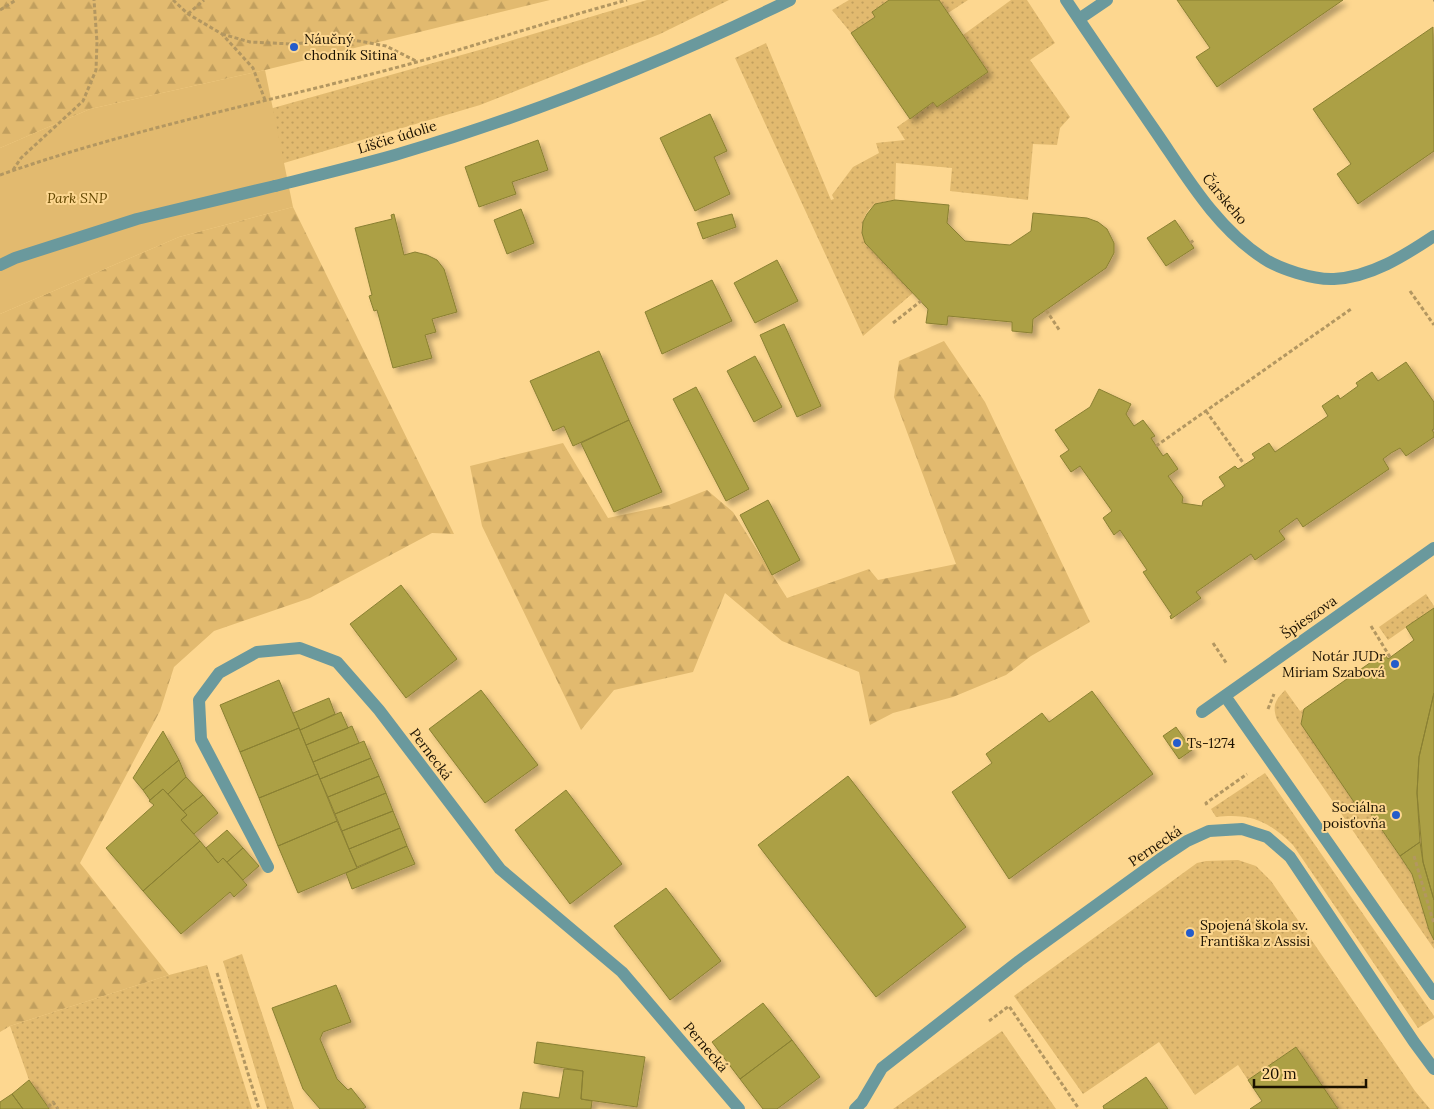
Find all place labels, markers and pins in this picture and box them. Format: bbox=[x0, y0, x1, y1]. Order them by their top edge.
place label: Náučný chodník Sitina bbox=[304, 30, 397, 64]
marker: Náučný chodník Sitina bbox=[288, 41, 300, 53]
place label: Notár JUDr Miriam Szabová bbox=[1282, 647, 1385, 681]
marker: Notár JUDr Miriam Szabová bbox=[1389, 658, 1401, 670]
place label: Ts-1274 bbox=[1187, 734, 1235, 752]
marker: Ts-1274 bbox=[1171, 737, 1183, 749]
place label: Sociálna poisťovňa bbox=[1323, 798, 1386, 832]
marker: Sociálna poisťovňa bbox=[1390, 809, 1402, 821]
place label: Spojená škola sv. Františka z Assisi bbox=[1200, 916, 1310, 950]
marker: Spojená škola sv. Františka z Assisi bbox=[1184, 927, 1196, 939]

